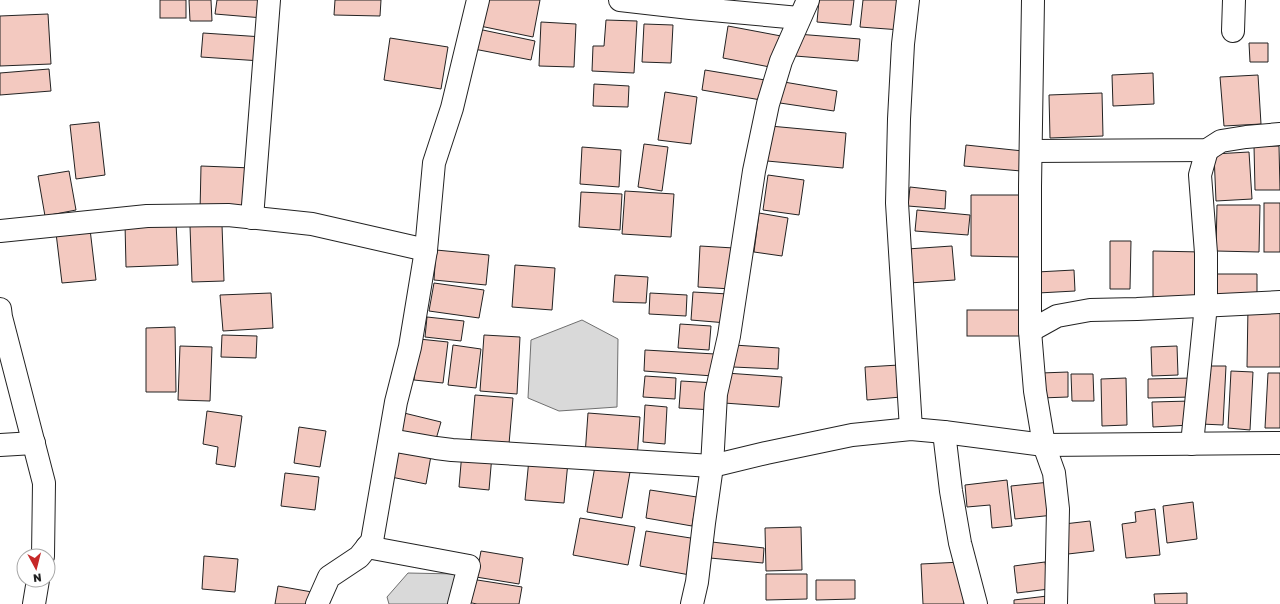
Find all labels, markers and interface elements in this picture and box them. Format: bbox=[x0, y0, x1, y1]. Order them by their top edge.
north arrow bbox=[16, 548, 56, 588]
text: N bbox=[32, 571, 42, 585]

